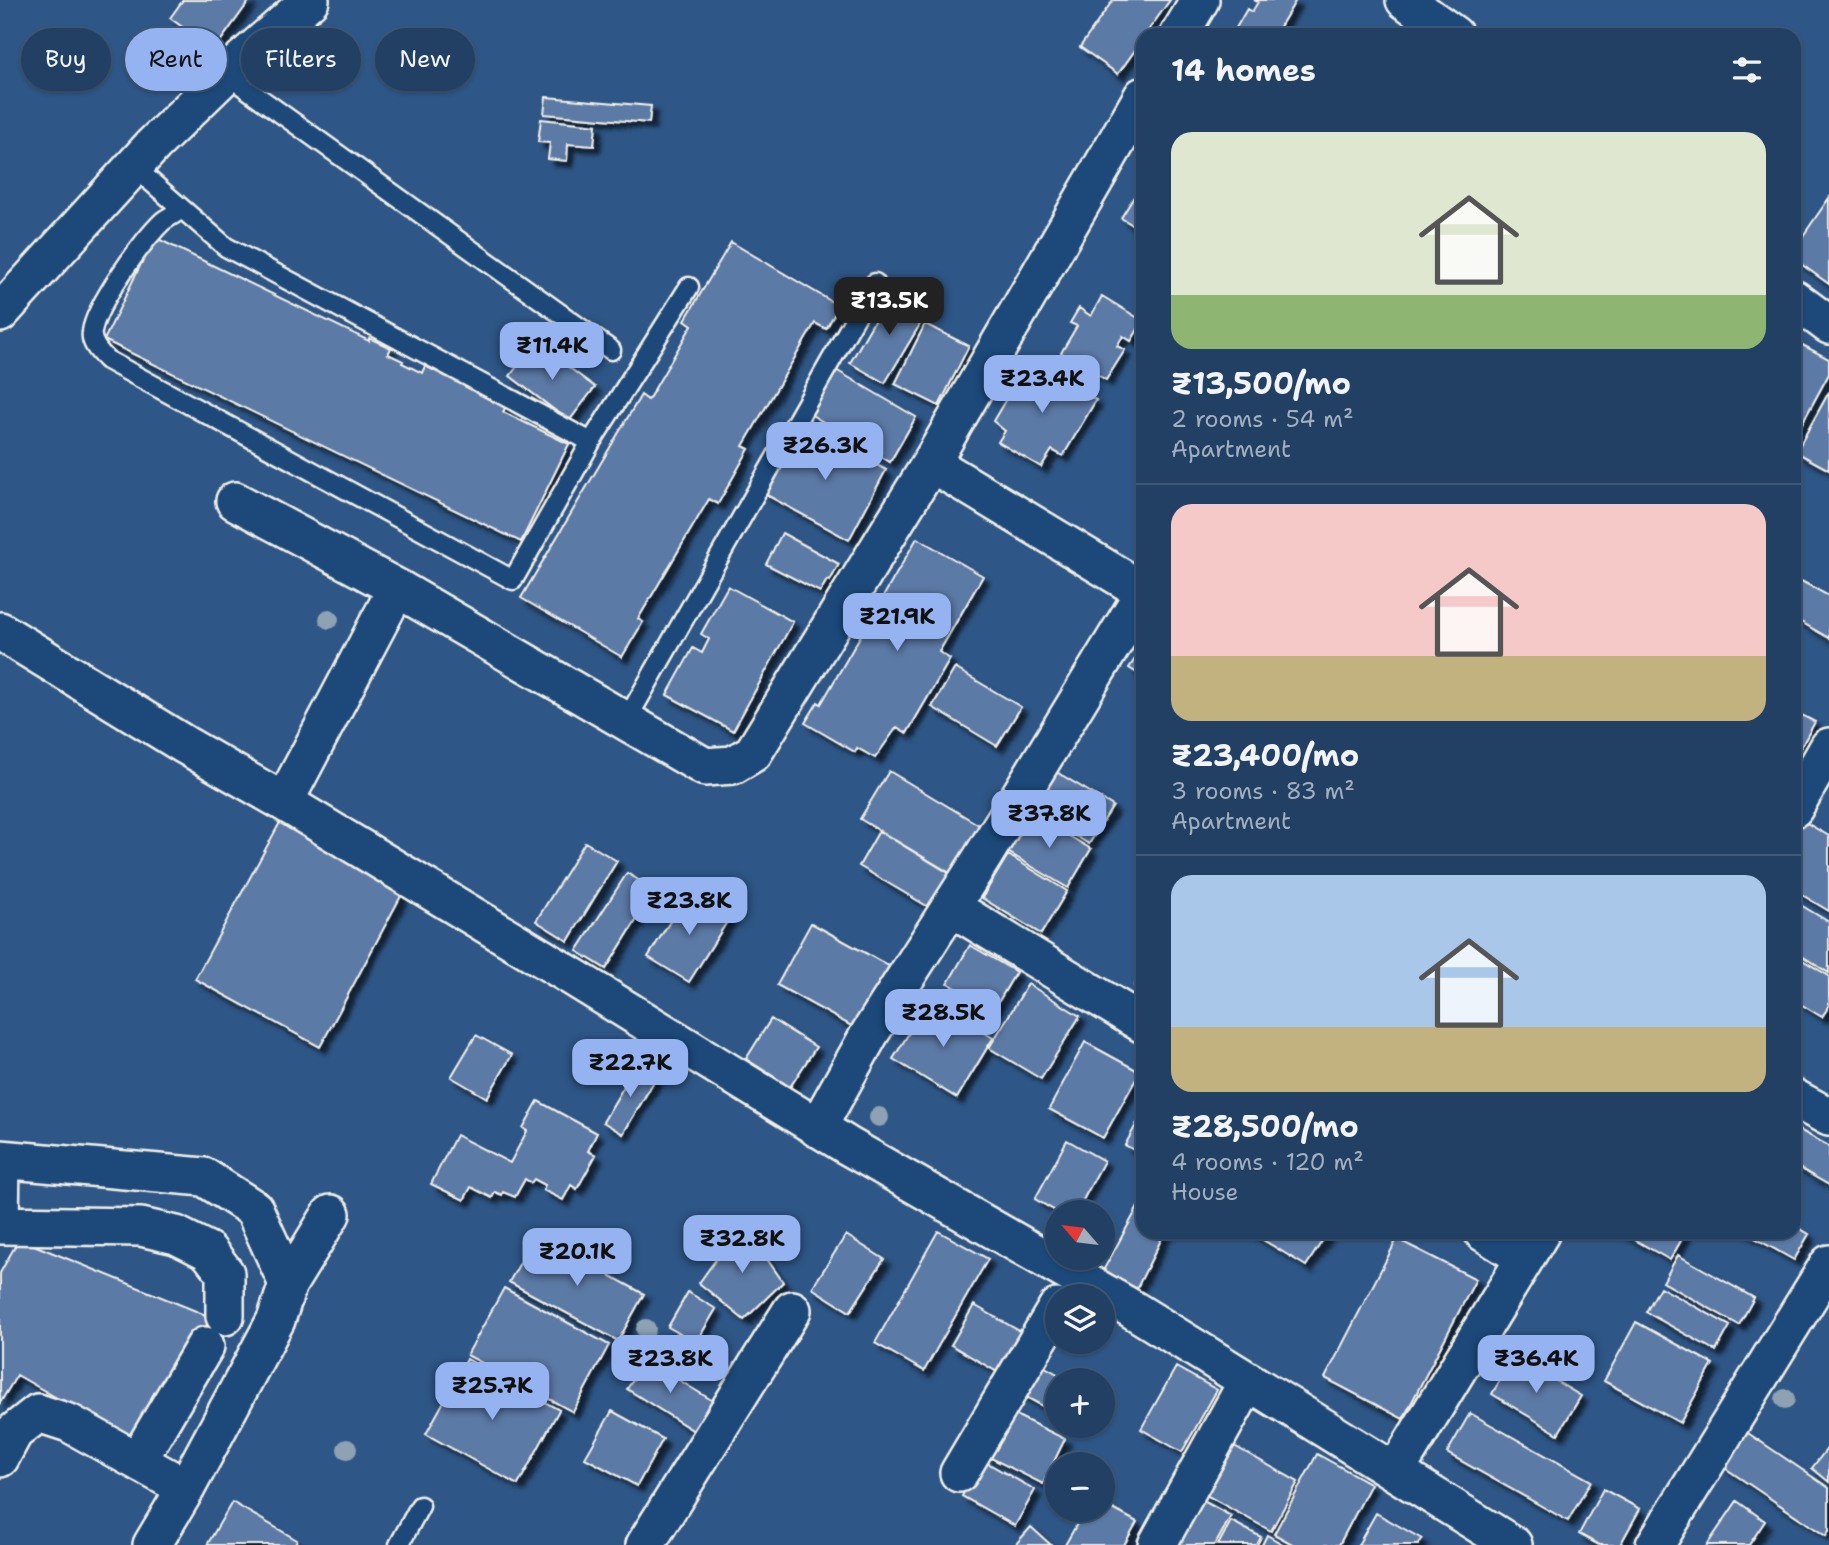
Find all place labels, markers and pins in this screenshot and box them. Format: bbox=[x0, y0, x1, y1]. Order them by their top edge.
pin: ₹13.5K bbox=[832, 278, 946, 337]
pin: ₹11.4K bbox=[495, 322, 609, 382]
pin: ₹23.4K bbox=[985, 356, 1099, 415]
pin: ₹26.3K bbox=[768, 422, 882, 482]
pin: ₹21.9K bbox=[840, 594, 954, 653]
pin: ₹37.8K bbox=[992, 790, 1106, 850]
pin: ₹23.8K bbox=[632, 878, 746, 937]
pin: ₹28.5K bbox=[886, 990, 1000, 1049]
pin: ₹22.7K bbox=[573, 1040, 687, 1099]
pin: ₹32.8K bbox=[685, 1216, 799, 1275]
pin: ₹20.1K bbox=[520, 1228, 634, 1288]
pin: ₹23.8K bbox=[613, 1336, 727, 1395]
pin: ₹36.4K bbox=[1479, 1336, 1593, 1395]
pin: ₹25.7K bbox=[435, 1362, 549, 1422]

